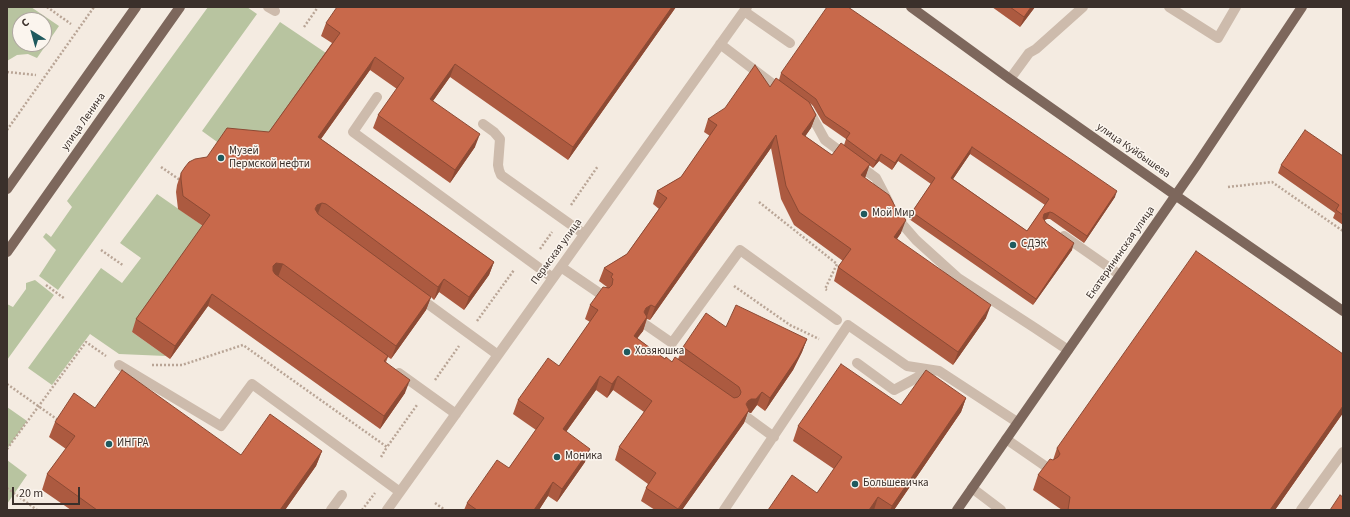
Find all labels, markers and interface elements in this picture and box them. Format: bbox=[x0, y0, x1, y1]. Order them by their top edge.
north arrow bbox=[12, 12, 52, 52]
text: С bbox=[18, 15, 32, 31]
street label: улица Ленина bbox=[59, 91, 109, 153]
street label: улица Куйбышева bbox=[1094, 121, 1172, 181]
place label: Музей Пермской нефти bbox=[229, 145, 310, 171]
marker: Музей Пермской нефти bbox=[216, 153, 226, 163]
street label: Екатерининская улица bbox=[1084, 204, 1158, 302]
place label: Мой Мир bbox=[872, 207, 915, 221]
marker: Мой Мир bbox=[859, 209, 869, 219]
street label: Пермская улица bbox=[529, 216, 585, 288]
place label: СДЭК bbox=[1021, 238, 1047, 252]
marker: СДЭК bbox=[1008, 240, 1018, 250]
place label: Хозяюшка bbox=[635, 345, 684, 359]
marker: Хозяюшка bbox=[622, 347, 632, 357]
place label: ИНГРА bbox=[117, 437, 149, 451]
marker: ИНГРА bbox=[104, 439, 114, 449]
place label: Моника bbox=[565, 450, 602, 464]
marker: Моника bbox=[552, 452, 562, 462]
place label: Большевичка bbox=[863, 477, 929, 491]
scale bar bbox=[14, 479, 82, 505]
marker: Большевичка bbox=[850, 479, 860, 489]
text: 20 m bbox=[19, 485, 43, 502]

